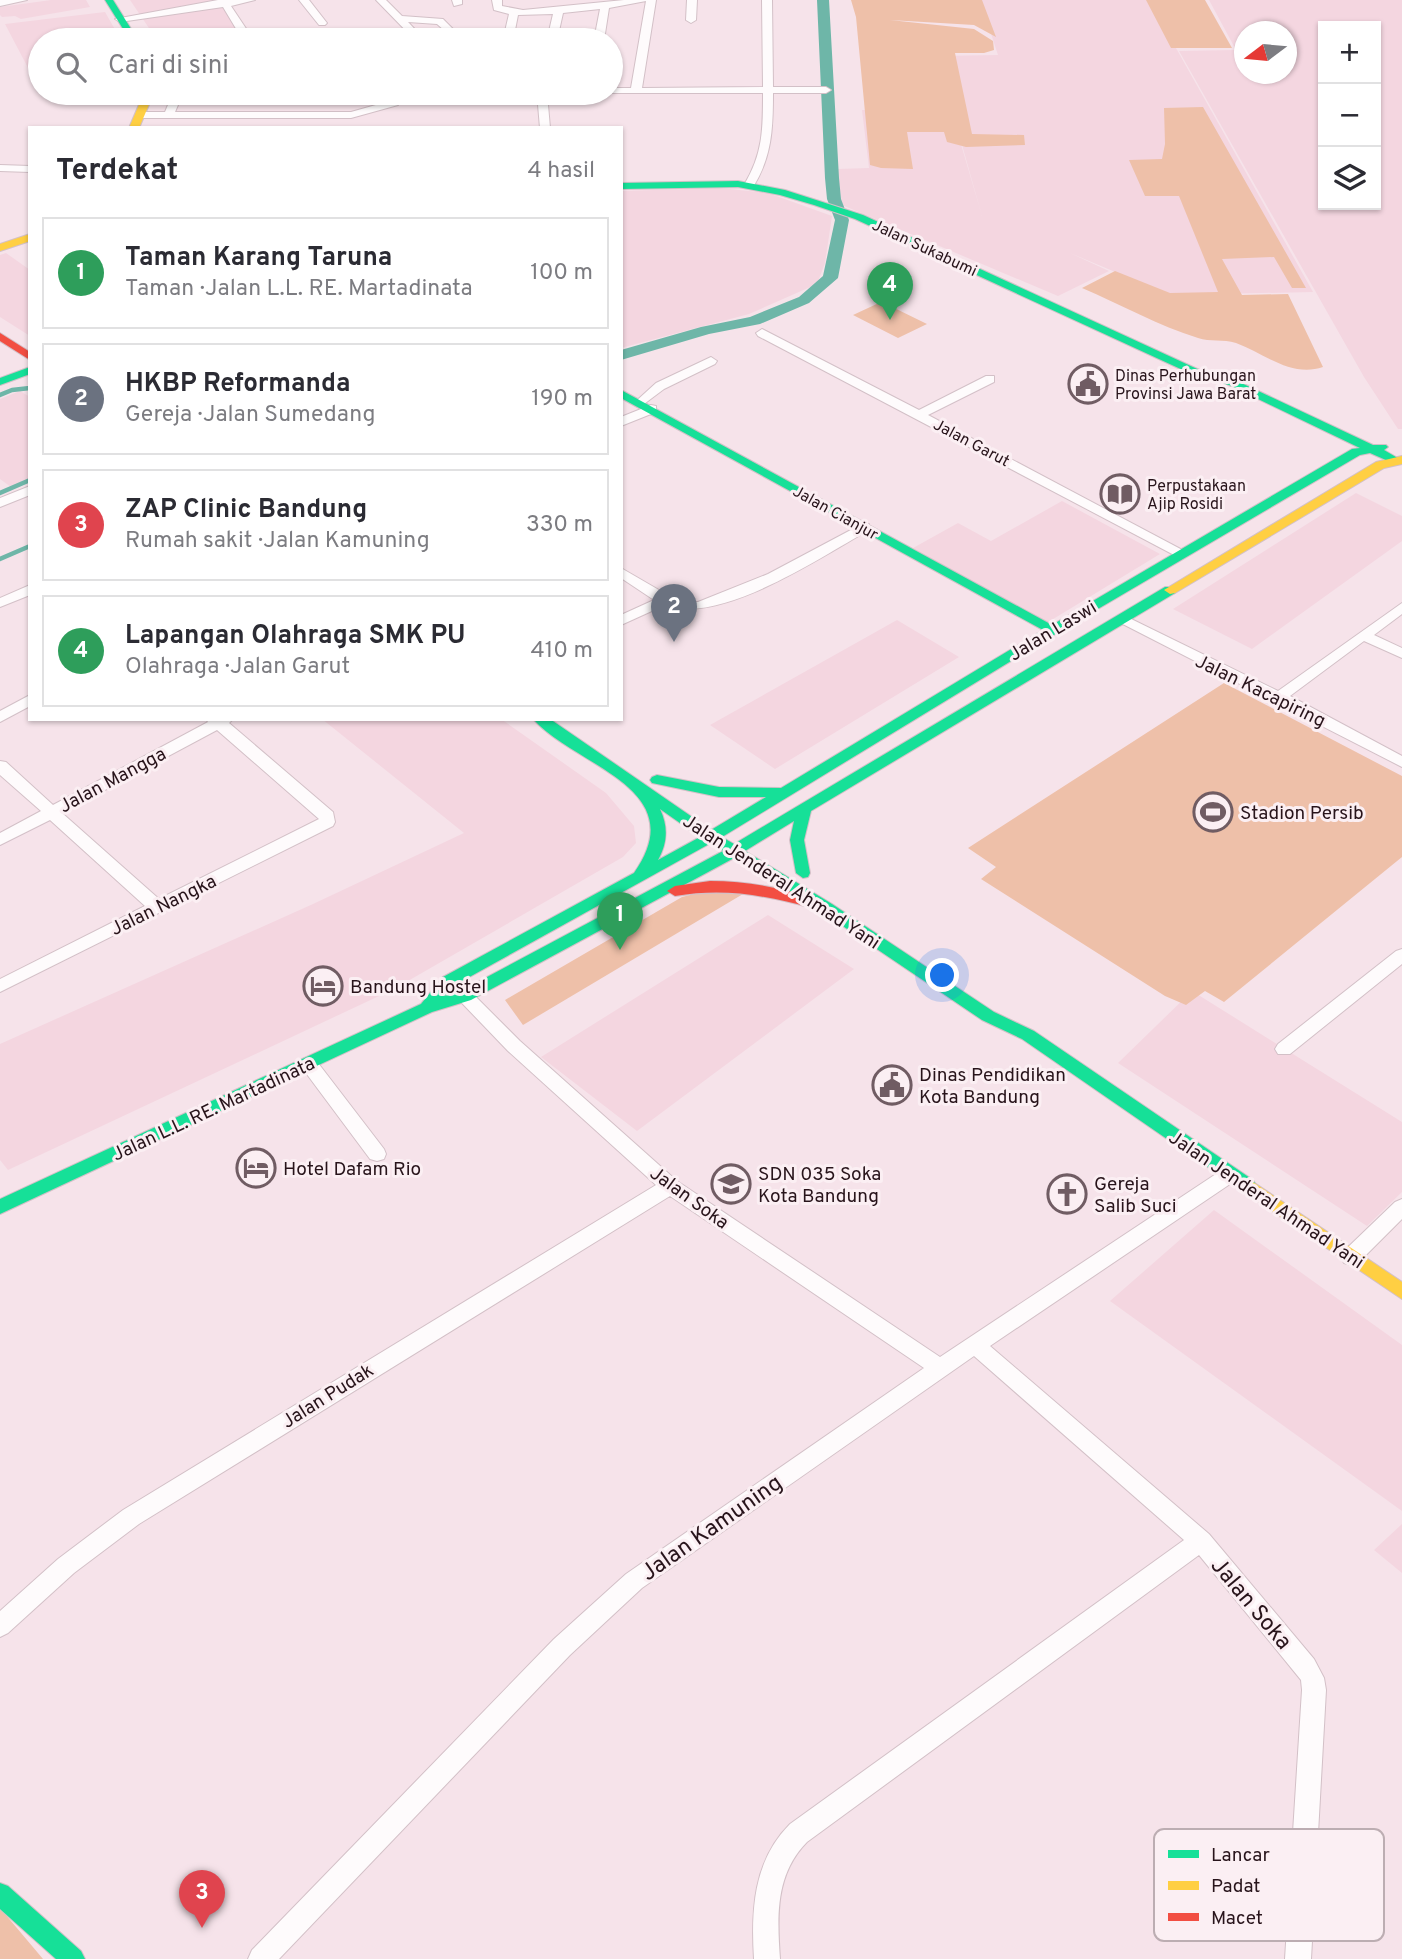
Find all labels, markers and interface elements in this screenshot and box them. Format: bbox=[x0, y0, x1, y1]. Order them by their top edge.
north arrow bbox=[1234, 21, 1297, 84]
map controls bbox=[1318, 21, 1381, 210]
button: + bbox=[1318, 21, 1381, 84]
search box bbox=[28, 28, 623, 105]
icon: search bbox=[52, 48, 90, 86]
text: Cari di sini bbox=[108, 50, 229, 83]
button: − bbox=[1318, 84, 1381, 147]
button: layers bbox=[1318, 147, 1381, 210]
text: Terdekat bbox=[56, 153, 178, 190]
text: 4 hasil bbox=[527, 157, 595, 186]
street label: Jalan Sukabumi bbox=[868, 216, 980, 282]
text: Taman Karang Taruna bbox=[125, 242, 392, 275]
text: 1 bbox=[76, 259, 86, 288]
text: 100 m bbox=[530, 259, 593, 288]
pin: 4 bbox=[867, 262, 913, 320]
text: Taman · Jalan L.L. RE. Martadinata bbox=[125, 275, 473, 304]
public building icon: Dinas Perhubungan Provinsi Jawa Barat bbox=[1067, 363, 1109, 405]
place label: Dinas Perhubungan Provinsi Jawa Barat bbox=[1115, 367, 1256, 405]
text: HKBP Reformanda bbox=[125, 368, 351, 401]
text: 2 bbox=[74, 385, 88, 414]
text: 190 m bbox=[531, 385, 593, 414]
text: Gereja · Jalan Sumedang bbox=[125, 401, 375, 430]
street label: Jalan Garut bbox=[930, 415, 1013, 472]
library icon: Perpustakaan Ajip Rosidi bbox=[1099, 473, 1141, 515]
place label: Perpustakaan Ajip Rosidi bbox=[1147, 477, 1246, 515]
street label: Jalan Cianjur bbox=[789, 482, 881, 545]
text: ZAP Clinic Bandung bbox=[125, 494, 367, 527]
text: 3 bbox=[74, 511, 88, 540]
text: 330 m bbox=[526, 511, 593, 540]
text: Rumah sakit · Jalan Kamuning bbox=[125, 527, 430, 556]
pin: 2 bbox=[651, 584, 697, 642]
street label: Jalan Laswi bbox=[1005, 596, 1101, 667]
text: Lapangan Olahraga SMK PU bbox=[125, 620, 466, 653]
text: 4 bbox=[74, 637, 88, 666]
text: 410 m bbox=[530, 637, 593, 666]
street label: Jalan Kacapiring bbox=[1191, 650, 1329, 734]
text: Olahraga · Jalan Garut bbox=[125, 653, 350, 682]
street label: Jalan Mangga bbox=[55, 742, 171, 819]
sports icon: Stadion Persib bbox=[1192, 791, 1234, 833]
place label: Stadion Persib bbox=[1240, 802, 1364, 826]
street label: Jalan Jenderal Ahmad Yani bbox=[678, 810, 884, 956]
street label: Jalan Nangka bbox=[107, 870, 221, 942]
pin: 1 bbox=[597, 892, 643, 950]
your location bbox=[925, 958, 959, 992]
hotel icon: Bandung Hostel bbox=[302, 965, 344, 1007]
place label: Bandung Hostel bbox=[350, 976, 486, 1000]
street label: Jalan L.L. RE. Martadinata bbox=[109, 1052, 319, 1167]
public building icon: Dinas Pendidikan Kota Bandung bbox=[871, 1064, 913, 1106]
place label: Dinas Pendidikan Kota Bandung bbox=[919, 1064, 1066, 1110]
street label: Jalan Jenderal Ahmad Yani bbox=[1164, 1126, 1368, 1275]
hotel icon: Hotel Dafam Rio bbox=[235, 1147, 277, 1189]
place label: Hotel Dafam Rio bbox=[283, 1158, 421, 1182]
street label: Jalan Soka bbox=[645, 1162, 733, 1235]
school or university icon: SDN 035 Soka Kota Bandung bbox=[710, 1163, 752, 1205]
place label: SDN 035 Soka Kota Bandung bbox=[758, 1163, 881, 1209]
church icon: Gereja Salib Suci bbox=[1046, 1173, 1088, 1215]
place label: Gereja Salib Suci bbox=[1094, 1173, 1177, 1219]
street label: Jalan Pudak bbox=[278, 1359, 378, 1434]
street label: Jalan Kamuning bbox=[636, 1469, 789, 1589]
street label: Jalan Soka bbox=[1203, 1553, 1297, 1657]
legend bbox=[1154, 1829, 1384, 1941]
text: Lancar bbox=[1211, 1844, 1270, 1868]
pin: 3 bbox=[179, 1870, 225, 1928]
text: Padat bbox=[1211, 1875, 1260, 1899]
text: Macet bbox=[1211, 1907, 1263, 1931]

